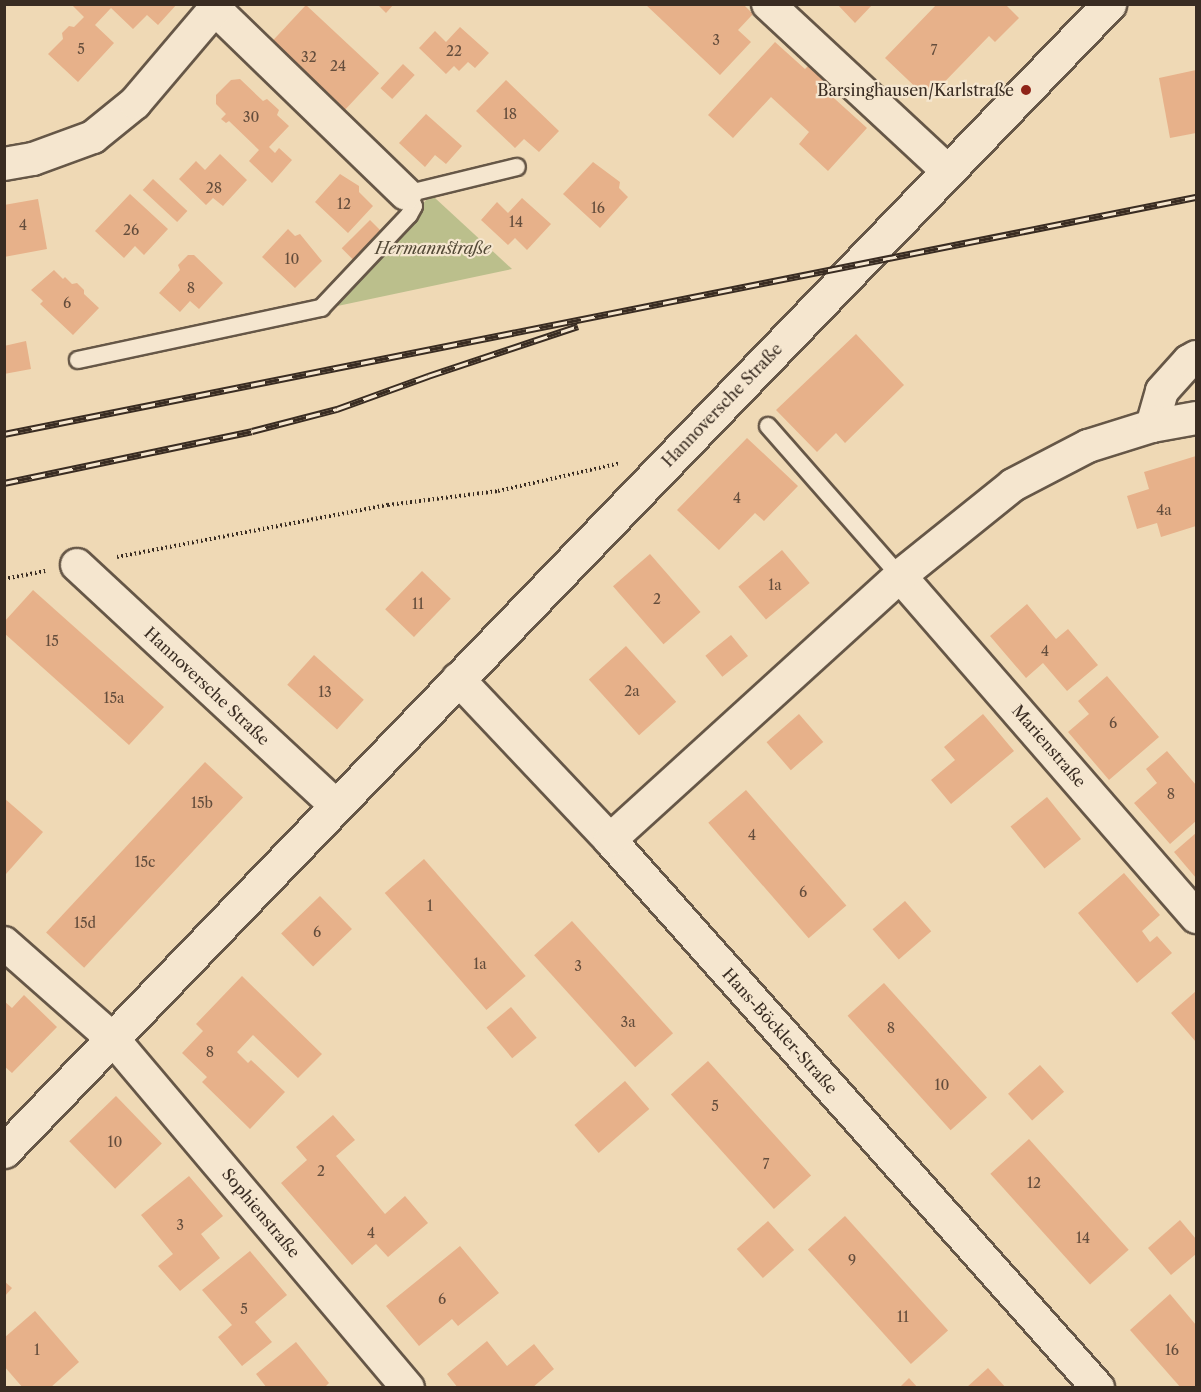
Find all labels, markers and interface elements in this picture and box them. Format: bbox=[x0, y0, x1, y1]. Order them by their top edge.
house number: 3 bbox=[712, 32, 720, 48]
house number: 5 bbox=[77, 41, 85, 57]
house number: 7 bbox=[931, 42, 937, 58]
house number: 22 bbox=[446, 43, 462, 59]
house number: 32 bbox=[301, 49, 317, 65]
house number: 24 bbox=[330, 58, 346, 74]
place label: Barsinghausen/Karlstraße bbox=[817, 80, 1014, 100]
marker: Barsinghausen/Karlstraße bbox=[1019, 83, 1033, 97]
house number: 18 bbox=[503, 106, 517, 122]
house number: 30 bbox=[243, 109, 259, 125]
house number: 28 bbox=[206, 180, 222, 196]
house number: 12 bbox=[337, 196, 351, 212]
house number: 16 bbox=[591, 200, 605, 216]
house number: 14 bbox=[509, 214, 523, 230]
house number: 4 bbox=[19, 217, 27, 233]
house number: 26 bbox=[123, 222, 139, 238]
park label: Hermannstraße bbox=[375, 238, 491, 258]
house number: 10 bbox=[285, 251, 299, 267]
house number: 8 bbox=[187, 280, 195, 296]
house number: 6 bbox=[63, 295, 71, 311]
street label: Hannoversche Straße bbox=[658, 339, 786, 471]
house number: 4 bbox=[733, 490, 741, 506]
house number: 4a bbox=[1156, 502, 1172, 518]
house number: 1a bbox=[768, 577, 782, 593]
house number: 2 bbox=[653, 591, 661, 607]
house number: 11 bbox=[412, 596, 424, 612]
street label: Hannoversche Straße bbox=[140, 623, 274, 749]
house number: 15 bbox=[45, 633, 59, 649]
house number: 4 bbox=[1041, 643, 1049, 659]
house number: 2a bbox=[624, 683, 640, 699]
house number: 13 bbox=[318, 684, 332, 700]
house number: 15a bbox=[104, 690, 124, 706]
street label: Marienstraße bbox=[1008, 701, 1090, 791]
house number: 6 bbox=[1109, 715, 1117, 731]
house number: 8 bbox=[1167, 786, 1175, 802]
house number: 15b bbox=[191, 795, 213, 811]
house number: 4 bbox=[748, 827, 756, 843]
house number: 15c bbox=[135, 854, 155, 870]
house number: 6 bbox=[799, 884, 807, 900]
house number: 1 bbox=[427, 898, 433, 914]
house number: 15d bbox=[74, 915, 96, 931]
house number: 6 bbox=[313, 924, 321, 940]
house number: 1a bbox=[473, 956, 487, 972]
house number: 3 bbox=[574, 958, 582, 974]
street label: Hans-Böckler-Straße bbox=[719, 964, 841, 1098]
house number: 3a bbox=[620, 1014, 636, 1030]
house number: 8 bbox=[887, 1020, 895, 1036]
house number: 8 bbox=[206, 1044, 214, 1060]
house number: 10 bbox=[935, 1077, 949, 1093]
house number: 5 bbox=[711, 1098, 719, 1114]
house number: 10 bbox=[108, 1134, 122, 1150]
house number: 7 bbox=[763, 1156, 769, 1172]
house number: 2 bbox=[317, 1163, 325, 1179]
street label: Sophienstraße bbox=[218, 1164, 304, 1262]
house number: 12 bbox=[1027, 1175, 1041, 1191]
house number: 3 bbox=[176, 1217, 184, 1233]
house number: 4 bbox=[367, 1225, 375, 1241]
house number: 14 bbox=[1076, 1230, 1090, 1246]
house number: 9 bbox=[848, 1252, 856, 1268]
house number: 6 bbox=[438, 1291, 446, 1307]
house number: 5 bbox=[240, 1301, 248, 1317]
house number: 11 bbox=[897, 1309, 909, 1325]
house number: 1 bbox=[34, 1342, 40, 1358]
house number: 16 bbox=[1165, 1342, 1179, 1358]

